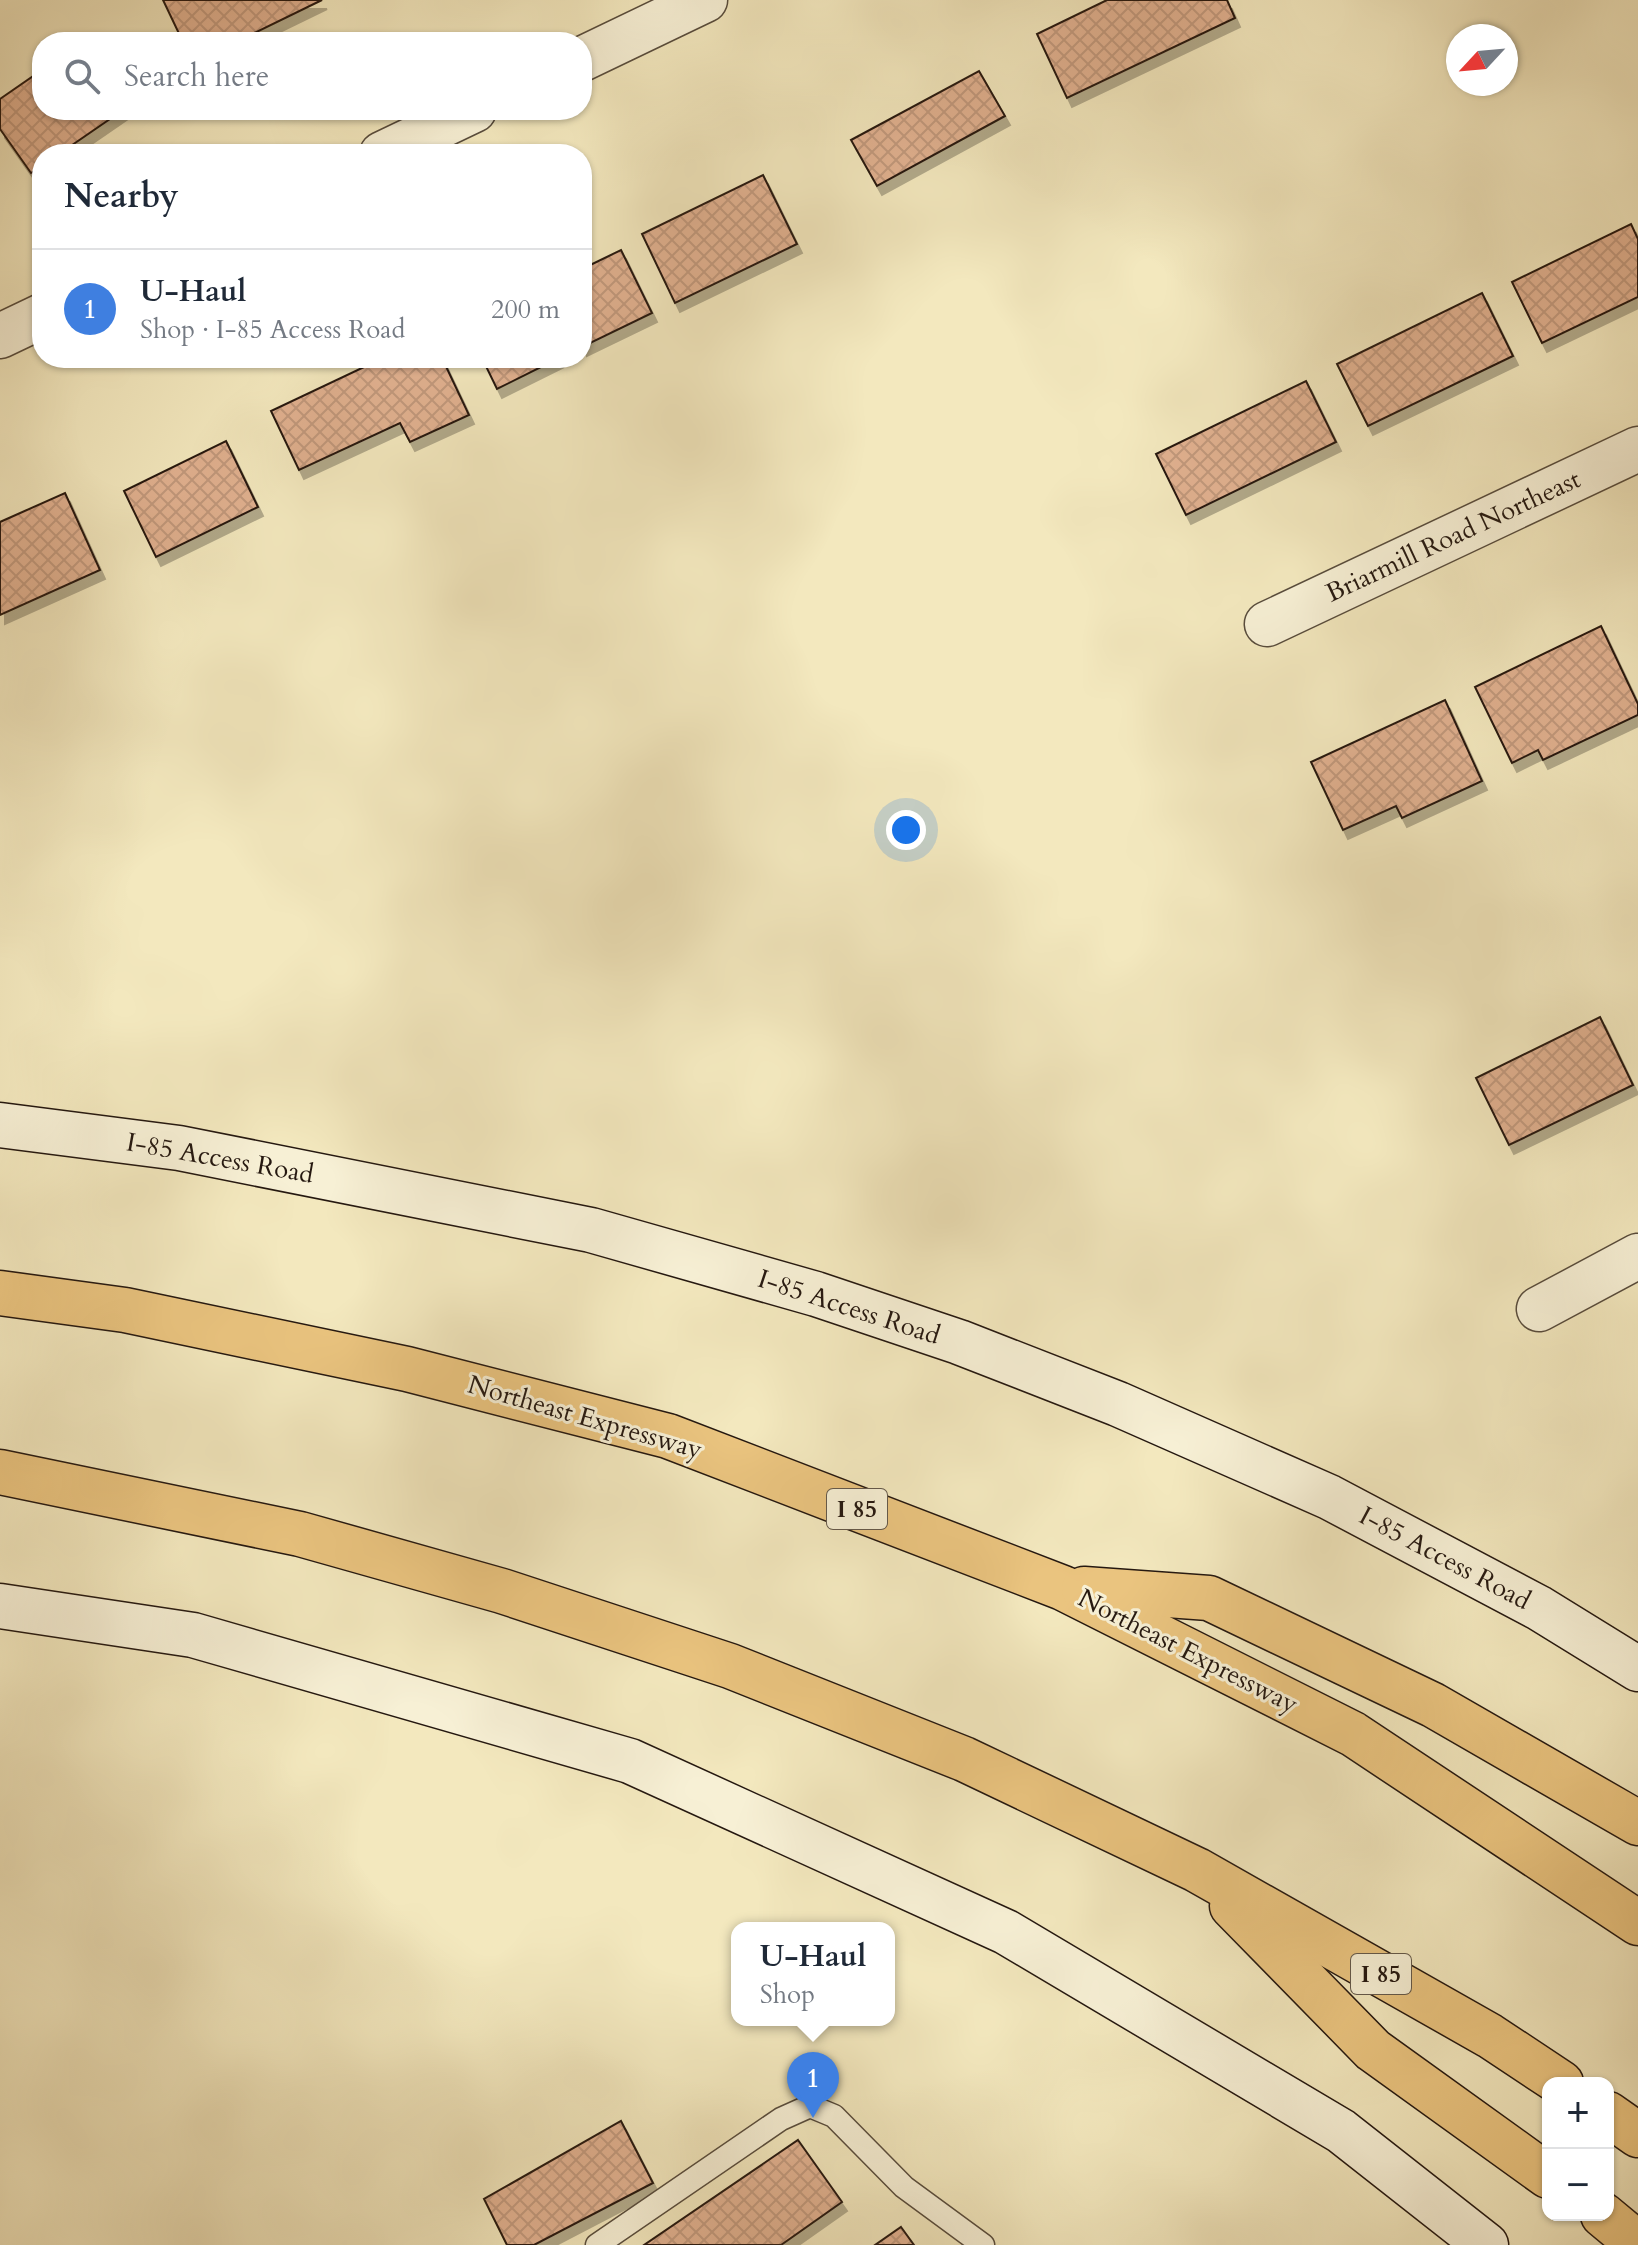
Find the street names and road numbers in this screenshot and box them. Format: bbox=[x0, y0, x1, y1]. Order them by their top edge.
street label: Briarmill Road Northeast bbox=[1320, 462, 1586, 610]
street label: I-85 Access Road bbox=[124, 1124, 317, 1192]
street label: I-85 Access Road bbox=[753, 1261, 945, 1353]
street label: Northeast Expressway bbox=[464, 1367, 707, 1467]
road number: I 85 bbox=[827, 1489, 887, 1529]
street label: I-85 Access Road bbox=[1353, 1498, 1537, 1618]
street label: Northeast Expressway bbox=[1072, 1580, 1304, 1722]
road number: I 85 bbox=[1351, 1954, 1411, 1994]

